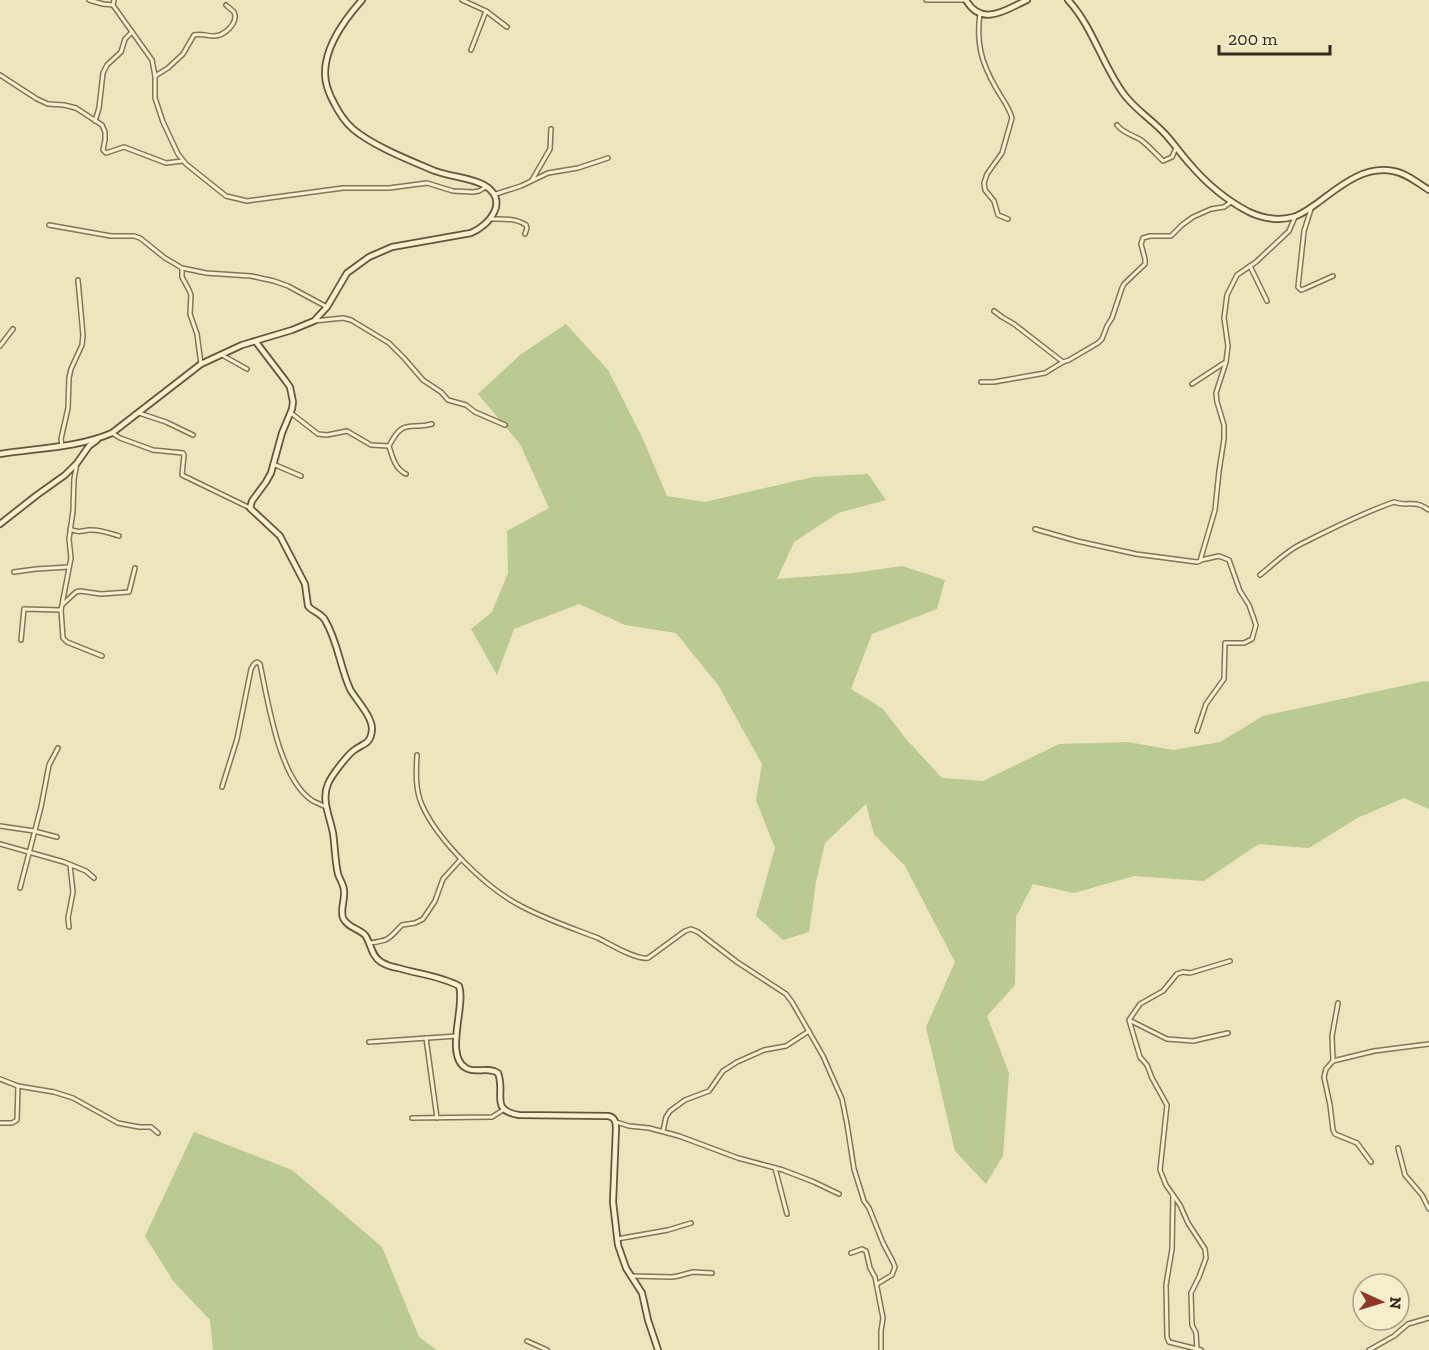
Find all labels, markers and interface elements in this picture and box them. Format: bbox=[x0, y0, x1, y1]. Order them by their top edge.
scale bar bbox=[1219, 18, 1330, 56]
text: 200 m bbox=[1228, 28, 1278, 50]
north arrow bbox=[1351, 1272, 1411, 1332]
text: N bbox=[1386, 1296, 1405, 1310]

